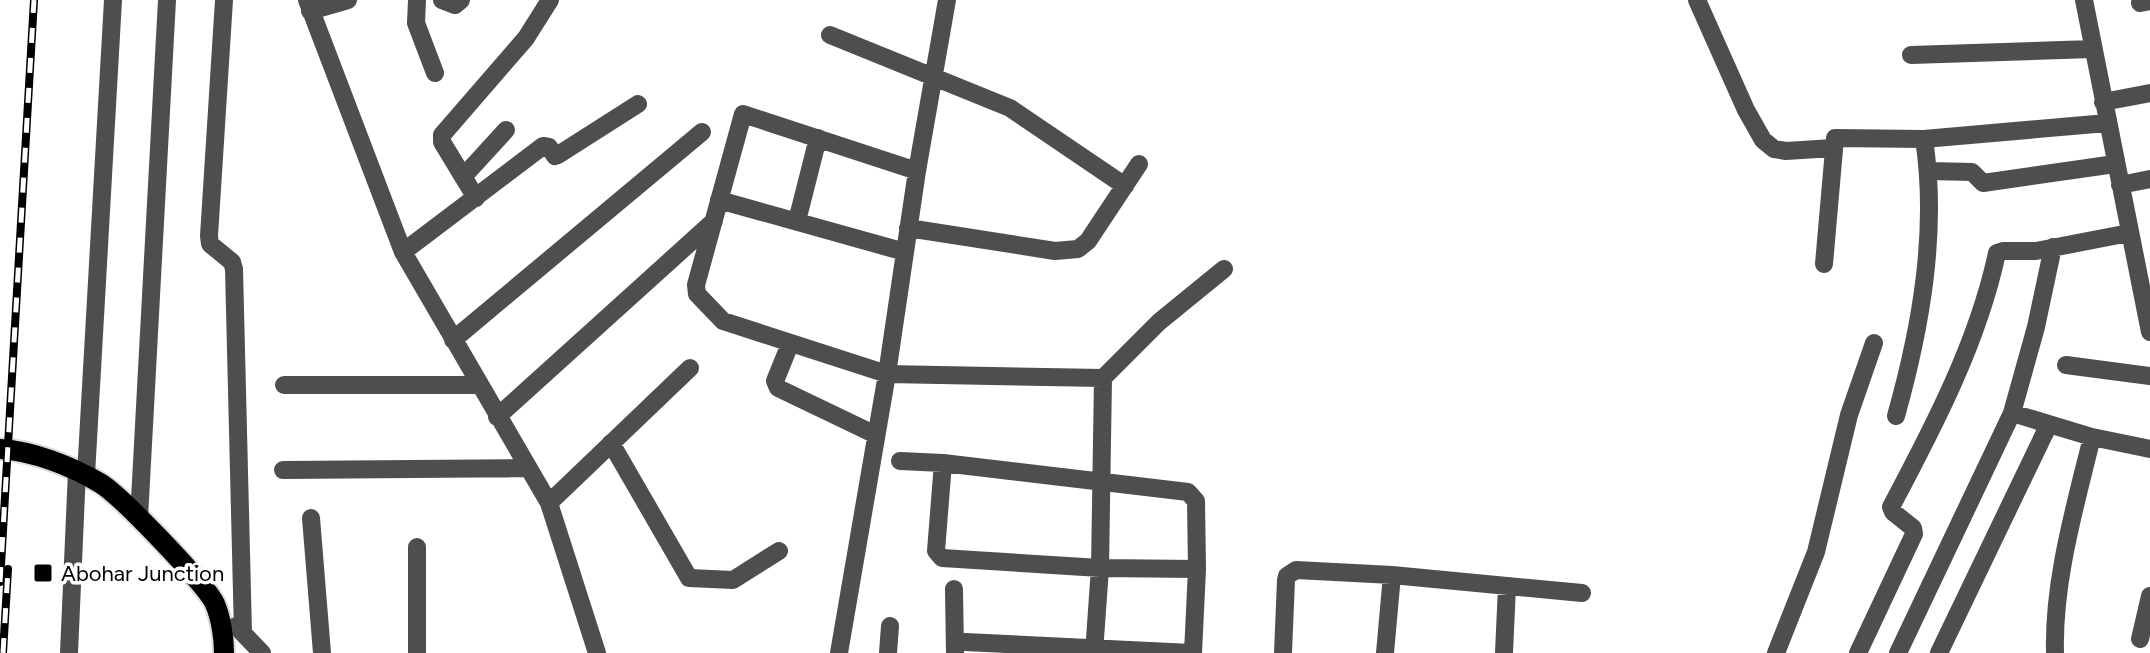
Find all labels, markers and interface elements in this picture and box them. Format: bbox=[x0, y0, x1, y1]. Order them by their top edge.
place label: Abohar Junction bbox=[61, 560, 224, 587]
marker: Abohar Junction bbox=[32, 562, 54, 584]

